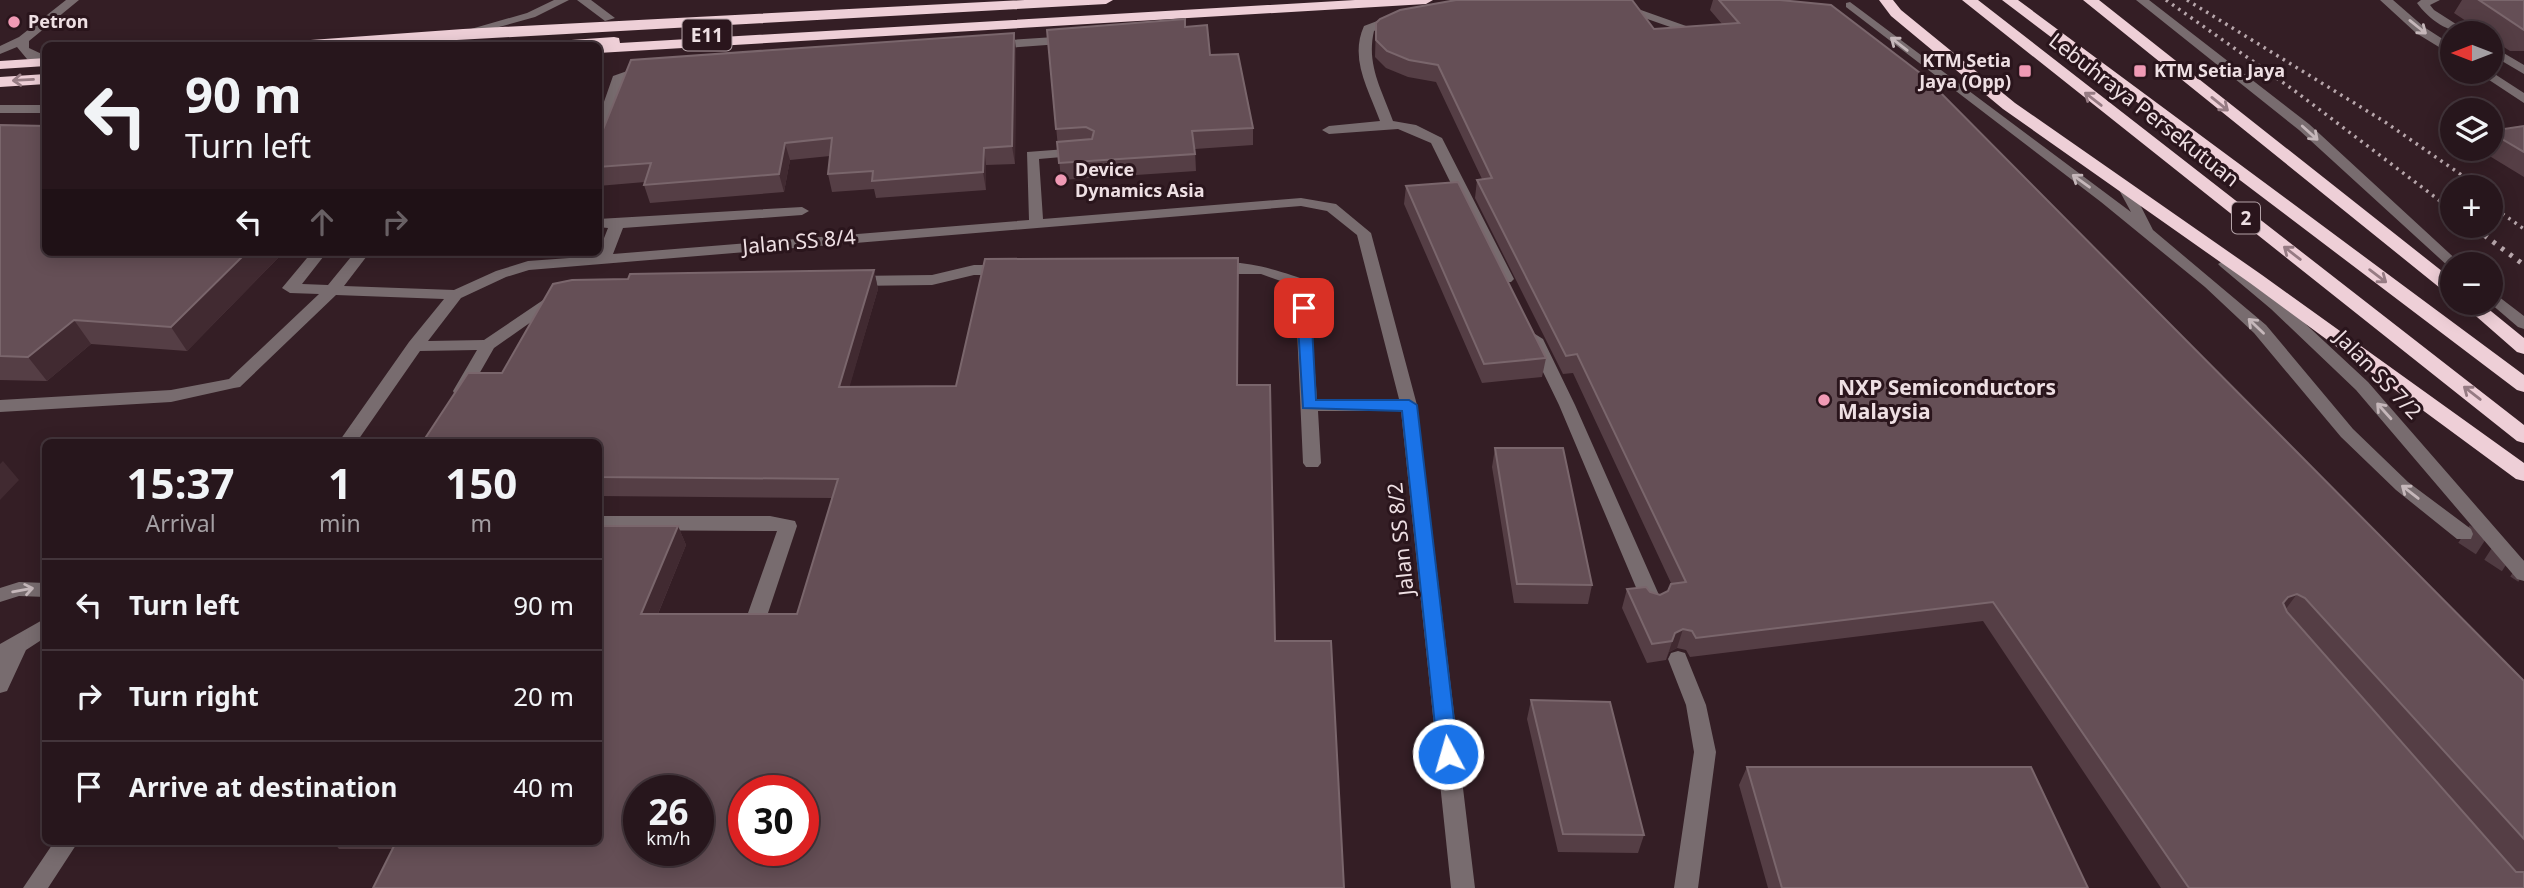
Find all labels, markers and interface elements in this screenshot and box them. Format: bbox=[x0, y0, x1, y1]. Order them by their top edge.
place label: Petron bbox=[28, 9, 88, 33]
marker: Petron bbox=[6, 14, 22, 30]
road number: E11 bbox=[682, 20, 732, 50]
one-way arrow bbox=[2408, 20, 2426, 35]
north arrow bbox=[2440, 21, 2502, 84]
map controls bbox=[2440, 21, 2503, 315]
street label: Lebuhraya Persekutuan bbox=[2044, 26, 2246, 192]
one-way arrow bbox=[1890, 37, 1909, 52]
place label: KTM Setia Jaya (Opp) bbox=[1917, 48, 2011, 93]
place label: KTM Setia Jaya bbox=[2154, 58, 2285, 82]
text: 90 m bbox=[185, 61, 302, 127]
marker: KTM Setia Jaya (Opp) bbox=[2017, 63, 2033, 79]
marker: KTM Setia Jaya bbox=[2132, 63, 2148, 79]
icon: left bbox=[70, 70, 161, 161]
one-way arrow bbox=[12, 74, 35, 87]
one-way arrow bbox=[2084, 91, 2102, 107]
one-way arrow bbox=[2211, 96, 2229, 111]
button: layers bbox=[2440, 98, 2503, 161]
text: Turn left bbox=[185, 124, 311, 167]
one-way arrow bbox=[2301, 125, 2318, 142]
place label: Device Dynamics Asia bbox=[1075, 157, 1205, 202]
marker: Device Dynamics Asia bbox=[1053, 172, 1069, 188]
one-way arrow bbox=[2072, 173, 2091, 188]
button: + bbox=[2440, 175, 2503, 238]
road number: 2 bbox=[2232, 202, 2260, 233]
icon: left bbox=[230, 203, 268, 241]
icon: ahead bbox=[303, 203, 341, 241]
icon: right bbox=[376, 203, 414, 241]
street label: Jalan SS 8/4 bbox=[739, 222, 857, 260]
one-way arrow bbox=[2283, 246, 2302, 261]
button: − bbox=[2440, 252, 2503, 315]
one-way arrow bbox=[2368, 268, 2386, 283]
pin bbox=[1274, 278, 1334, 338]
icon: arrive bbox=[1285, 289, 1323, 327]
one-way arrow bbox=[2248, 317, 2265, 334]
street label: Jalan SS 7/2 bbox=[2328, 322, 2428, 425]
place label: NXP Semiconductors Malaysia bbox=[1838, 373, 2056, 425]
one-way arrow bbox=[2463, 385, 2481, 400]
marker: NXP Semiconductors Malaysia bbox=[1816, 392, 1832, 408]
one-way arrow bbox=[2376, 402, 2392, 420]
text: 15:37 bbox=[127, 454, 234, 511]
text: 1 bbox=[328, 454, 352, 511]
text: 150 bbox=[445, 454, 517, 511]
street label: Jalan SS 8/2 bbox=[1380, 481, 1420, 599]
one-way arrow bbox=[2402, 485, 2420, 500]
text: Arrival bbox=[145, 507, 216, 539]
text: min bbox=[319, 507, 361, 539]
text: m bbox=[471, 507, 492, 539]
one-way arrow bbox=[11, 583, 34, 596]
icon: left bbox=[70, 586, 108, 624]
text: Turn left bbox=[129, 587, 240, 623]
text: 90 m bbox=[513, 587, 574, 623]
icon: right bbox=[70, 677, 108, 715]
text: Turn right bbox=[129, 678, 259, 714]
text: 20 m bbox=[513, 678, 574, 714]
position arrow bbox=[1411, 717, 1485, 791]
icon: arrive bbox=[70, 768, 108, 806]
text: Arrive at destination bbox=[129, 769, 398, 805]
text: 40 m bbox=[513, 769, 574, 805]
speed limit sign: 30 bbox=[728, 775, 819, 866]
text: 26 bbox=[648, 788, 689, 835]
text: km/h bbox=[646, 826, 691, 850]

